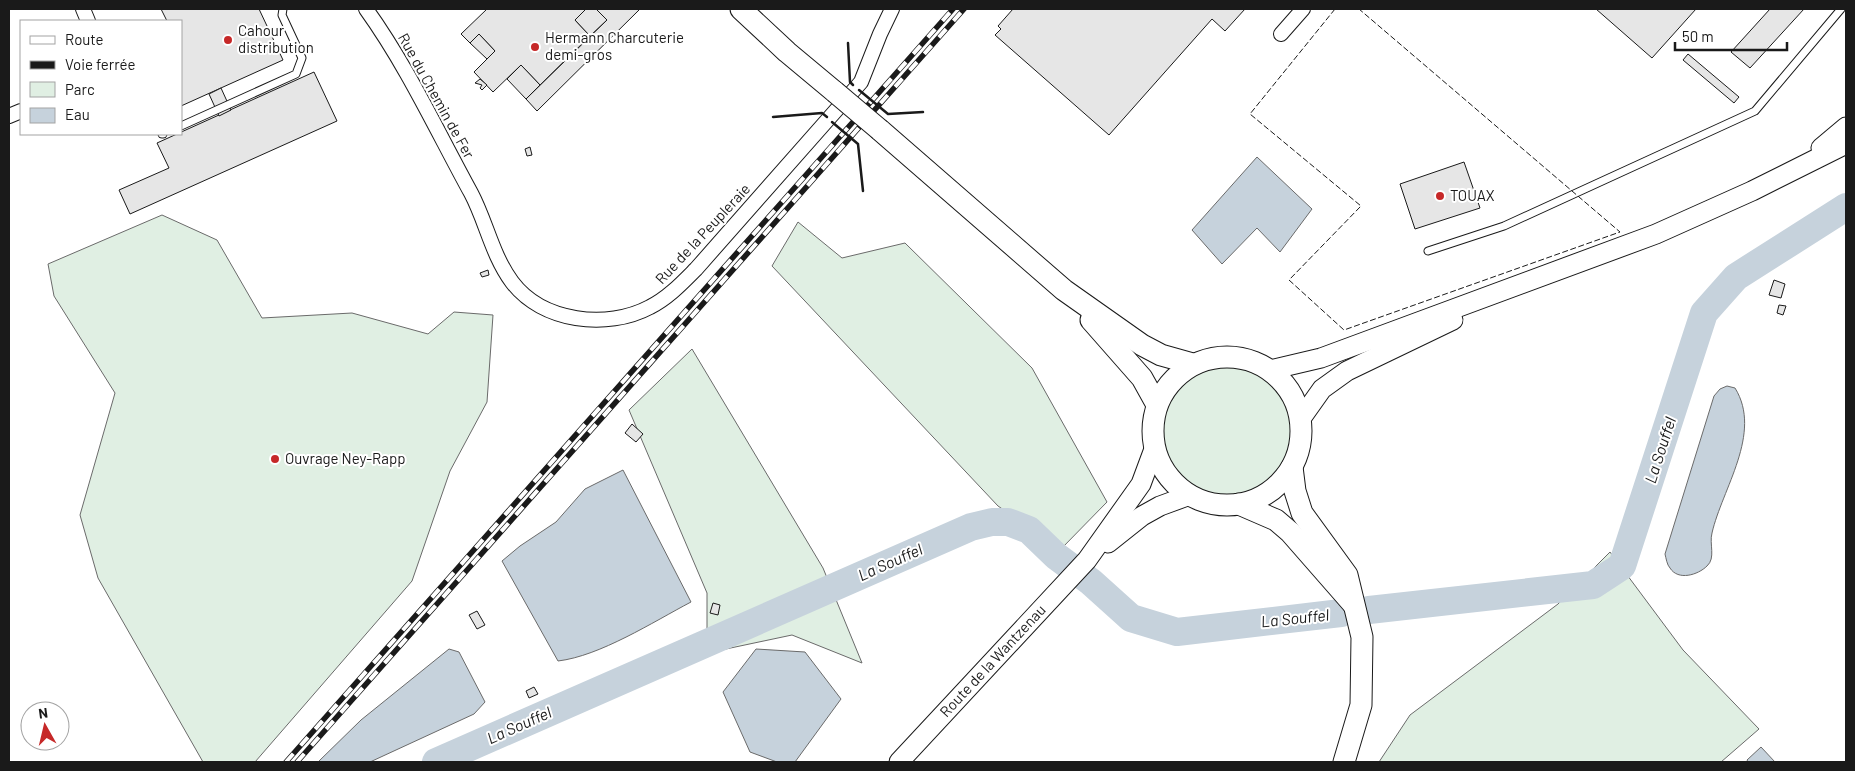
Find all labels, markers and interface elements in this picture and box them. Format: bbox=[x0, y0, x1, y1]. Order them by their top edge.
legend bbox=[20, 20, 182, 135]
scale bar bbox=[1675, 20, 1788, 52]
place label: Cahour distribution bbox=[238, 21, 314, 56]
text: 50 m bbox=[1682, 27, 1714, 45]
place label: Hermann Charcuterie demi-gros bbox=[545, 28, 684, 63]
text: Route bbox=[65, 30, 104, 48]
street label: Rue du Chemin de Fer bbox=[395, 30, 479, 162]
marker: Cahour distribution bbox=[222, 34, 234, 46]
marker: Hermann Charcuterie demi-gros bbox=[529, 41, 541, 53]
text: Voie ferrée bbox=[65, 55, 136, 73]
text: Parc bbox=[65, 80, 95, 98]
text: Eau bbox=[65, 105, 90, 123]
street label: Rue de la Peupleraie bbox=[651, 179, 753, 287]
place label: TOUAX bbox=[1450, 186, 1495, 204]
marker: TOUAX bbox=[1434, 190, 1446, 202]
water label: La Souffel bbox=[1640, 414, 1679, 485]
place label: Ouvrage Ney-Rapp bbox=[285, 449, 406, 467]
marker: Ouvrage Ney-Rapp bbox=[269, 453, 281, 465]
water label: La Souffel bbox=[855, 539, 925, 584]
street label: Route de la Wantzenau bbox=[936, 600, 1049, 720]
water label: La Souffel bbox=[1260, 604, 1330, 631]
north arrow bbox=[20, 701, 70, 751]
water label: La Souffel bbox=[484, 702, 554, 747]
text: N bbox=[37, 704, 49, 722]

